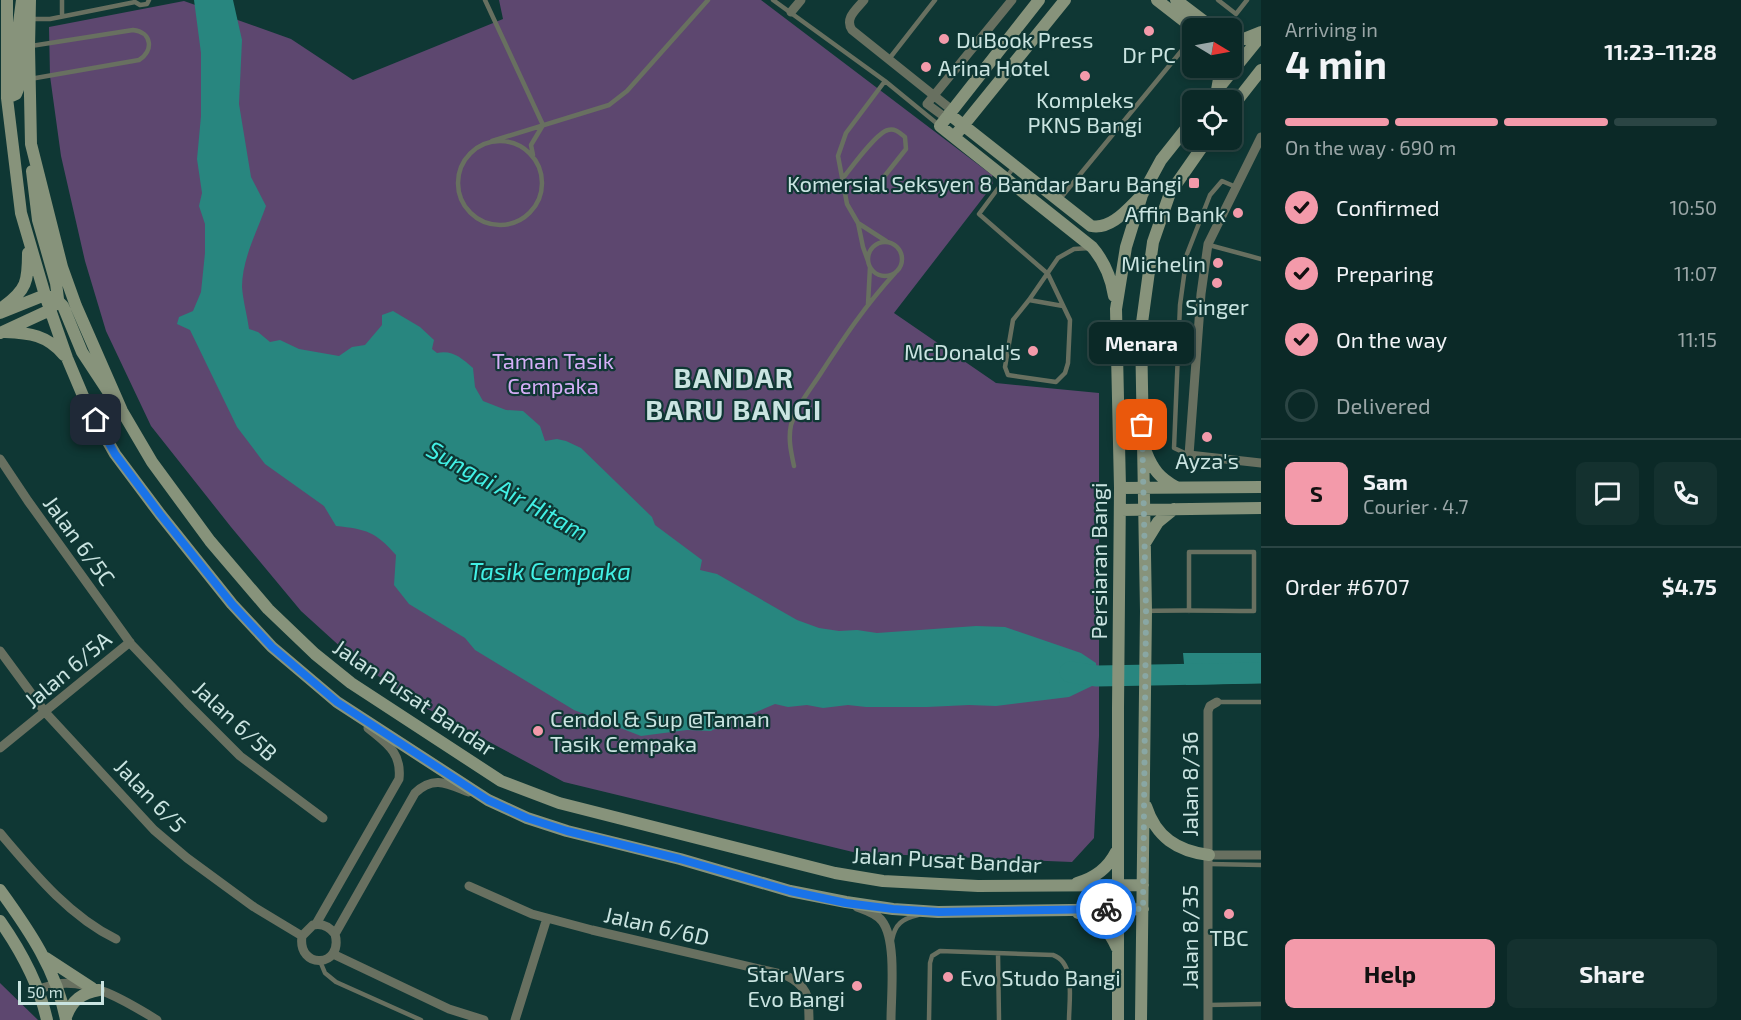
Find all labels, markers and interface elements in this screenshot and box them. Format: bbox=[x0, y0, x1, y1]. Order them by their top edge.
text: Arriving in bbox=[1285, 17, 1378, 41]
north arrow bbox=[1182, 18, 1242, 78]
map controls bbox=[1182, 18, 1242, 150]
marker: Dr PC bbox=[1142, 24, 1156, 38]
place label: DuBook Press bbox=[956, 26, 1093, 52]
marker: DuBook Press bbox=[937, 32, 951, 46]
text: 11:23–11:28 bbox=[1604, 38, 1717, 64]
text: 4 min bbox=[1285, 40, 1387, 87]
place label: Dr PC bbox=[1122, 41, 1176, 67]
place label: Arina Hotel bbox=[938, 54, 1050, 80]
marker: Arina Hotel bbox=[919, 60, 933, 74]
marker: Kompleks PKNS Bangi bbox=[1078, 69, 1092, 83]
place label: Kompleks PKNS Bangi bbox=[1028, 86, 1142, 137]
button: locate bbox=[1182, 90, 1242, 150]
text: On the way · 690 m bbox=[1285, 135, 1456, 159]
place label: Komersial Seksyen 8 Bandar Baru Bangi bbox=[787, 170, 1182, 196]
marker: Komersial Seksyen 8 Bandar Baru Bangi bbox=[1187, 176, 1201, 190]
icon: check bbox=[1285, 191, 1318, 224]
text: Confirmed bbox=[1336, 194, 1440, 220]
text: 10:50 bbox=[1669, 195, 1717, 219]
place label: Affin Bank bbox=[1125, 200, 1226, 226]
marker: Affin Bank bbox=[1231, 206, 1245, 220]
place label: Michelin bbox=[1121, 250, 1206, 276]
marker: Michelin bbox=[1211, 256, 1225, 270]
icon: check bbox=[1285, 257, 1318, 290]
text: Preparing bbox=[1336, 260, 1434, 286]
text: 11:07 bbox=[1674, 261, 1717, 285]
marker: Singer bbox=[1210, 276, 1224, 290]
place label: Singer bbox=[1185, 293, 1249, 319]
callout: Menara bbox=[1090, 323, 1194, 365]
icon: check bbox=[1285, 323, 1318, 356]
text: On the way bbox=[1336, 326, 1447, 352]
text: 11:15 bbox=[1678, 327, 1717, 351]
text: Menara bbox=[1105, 331, 1178, 355]
place label: McDonald's bbox=[904, 338, 1021, 364]
marker: McDonald's bbox=[1026, 344, 1040, 358]
park label: Taman Tasik Cempaka bbox=[492, 347, 614, 398]
district label: BANDAR BARU BANGI bbox=[645, 360, 823, 426]
text: Delivered bbox=[1336, 392, 1431, 418]
pin bbox=[70, 394, 121, 445]
pin bbox=[1116, 399, 1167, 450]
icon: home bbox=[79, 403, 112, 436]
icon: bag bbox=[1125, 408, 1158, 441]
marker: Ayza's bbox=[1200, 430, 1214, 444]
water label: Sungai Air Hitam bbox=[422, 434, 594, 546]
place label: Ayza's bbox=[1175, 447, 1239, 473]
button: chat bbox=[1576, 462, 1639, 525]
button: phone bbox=[1654, 462, 1717, 525]
text: Sam bbox=[1363, 468, 1408, 494]
text: S bbox=[1310, 480, 1323, 506]
street label: Persiaran Bangi bbox=[1085, 482, 1111, 640]
street label: Jalan 6/5C bbox=[39, 490, 121, 590]
text: Courier · 4.7 bbox=[1363, 494, 1469, 518]
water label: Tasik Cempaka bbox=[469, 556, 631, 585]
text: Order #6707 bbox=[1285, 573, 1409, 599]
text: $4.75 bbox=[1662, 573, 1717, 599]
street label: Jalan 6/5A bbox=[18, 625, 116, 713]
street label: Jalan Pusat Bandar bbox=[329, 633, 501, 761]
street label: Jalan 6/5B bbox=[189, 675, 283, 765]
place label: Cendol & Sup @Taman Tasik Cempaka bbox=[550, 705, 770, 756]
marker: Cendol & Sup @Taman Tasik Cempaka bbox=[531, 724, 545, 738]
street label: Jalan 8/36 bbox=[1176, 731, 1202, 837]
street label: Jalan 6/5 bbox=[110, 753, 192, 837]
street label: Jalan Pusat Bandar bbox=[851, 841, 1043, 877]
courier bbox=[1076, 879, 1136, 939]
street label: Jalan 8/35 bbox=[1176, 885, 1202, 989]
icon: bike bbox=[1090, 893, 1123, 926]
street label: Jalan 6/6D bbox=[602, 900, 712, 950]
marker: TBC bbox=[1222, 907, 1236, 921]
place label: TBC bbox=[1210, 924, 1248, 950]
button: Help bbox=[1285, 939, 1495, 1008]
button: Share bbox=[1507, 939, 1717, 1008]
place label: Star Wars Evo Bangi bbox=[747, 960, 845, 1011]
place label: Evo Studo Bangi bbox=[960, 964, 1121, 990]
marker: Evo Studo Bangi bbox=[941, 970, 955, 984]
scale bar bbox=[18, 978, 104, 1006]
marker: Star Wars Evo Bangi bbox=[850, 979, 864, 993]
text: 50 m bbox=[27, 982, 63, 1001]

